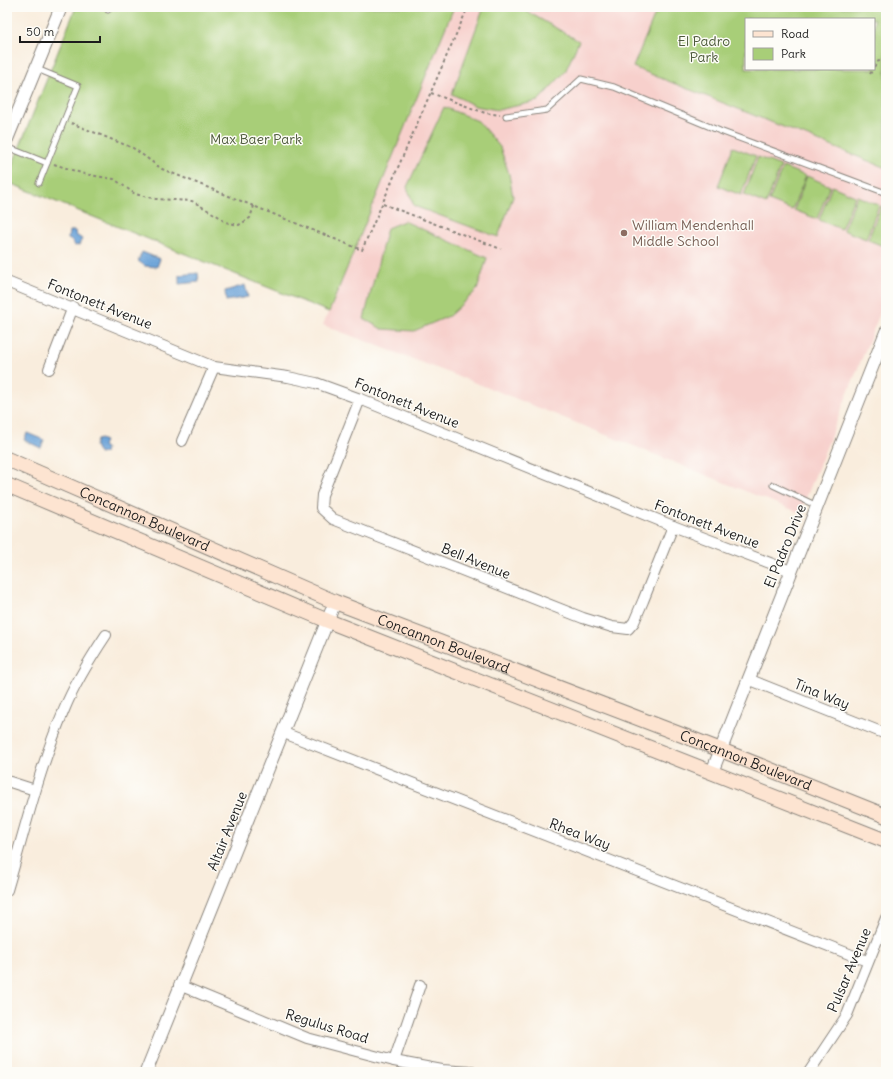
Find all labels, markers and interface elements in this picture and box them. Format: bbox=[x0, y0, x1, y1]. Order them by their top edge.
scale bar bbox=[20, 18, 100, 44]
legend bbox=[745, 18, 875, 70]
text: 50 m bbox=[26, 24, 55, 39]
text: Road bbox=[781, 26, 809, 41]
park label: El Padro Park bbox=[678, 32, 730, 66]
text: Park bbox=[781, 46, 806, 61]
park label: Max Baer Park bbox=[210, 130, 302, 148]
place label: William Mendenhall Middle School bbox=[632, 216, 754, 250]
marker: William Mendenhall Middle School bbox=[619, 228, 629, 238]
street label: Fontonett Avenue bbox=[45, 275, 155, 333]
street label: Fontonett Avenue bbox=[352, 374, 462, 432]
street label: Concannon Boulevard bbox=[77, 483, 212, 555]
street label: Fontonett Avenue bbox=[652, 496, 762, 552]
street label: El Padro Drive bbox=[760, 501, 810, 591]
street label: Bell Avenue bbox=[439, 539, 513, 583]
street label: Concannon Boulevard bbox=[375, 610, 512, 677]
street label: Tina Way bbox=[792, 675, 852, 713]
street label: Concannon Boulevard bbox=[677, 726, 814, 794]
street label: Altair Avenue bbox=[203, 789, 251, 873]
street label: Rhea Way bbox=[547, 814, 613, 854]
street label: Pulsar Avenue bbox=[823, 925, 875, 1015]
street label: Regulus Road bbox=[283, 1005, 371, 1047]

